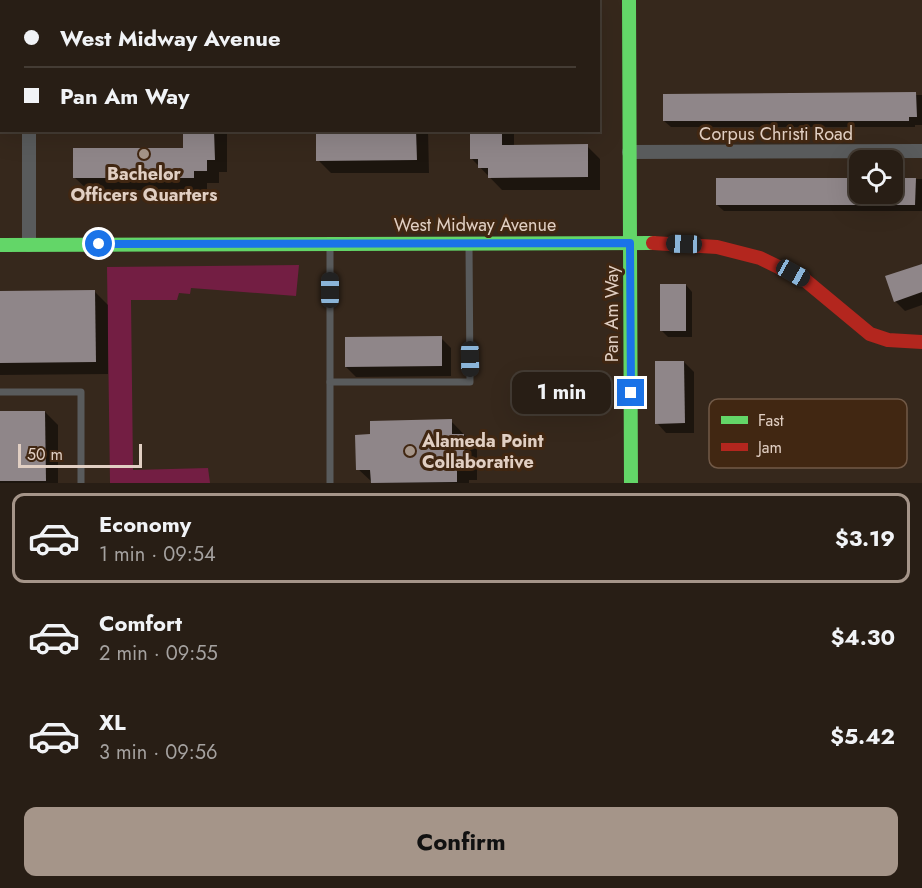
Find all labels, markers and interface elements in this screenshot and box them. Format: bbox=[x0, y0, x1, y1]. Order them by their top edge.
text: West Midway Avenue bbox=[60, 22, 281, 54]
text: Pan Am Way bbox=[60, 80, 189, 112]
street label: Corpus Christi Road bbox=[699, 121, 853, 147]
marker: Bachelor Officers Quarters bbox=[137, 147, 151, 161]
map controls bbox=[849, 150, 903, 204]
button: locate bbox=[849, 150, 903, 204]
place label: Bachelor Officers Quarters bbox=[71, 161, 217, 208]
street label: West Midway Avenue bbox=[394, 212, 556, 238]
route start bbox=[85, 230, 112, 257]
car bbox=[666, 234, 702, 254]
car bbox=[773, 256, 813, 290]
street label: Pan Am Way bbox=[599, 266, 625, 362]
car bbox=[321, 272, 339, 308]
car bbox=[461, 341, 479, 377]
callout: 1 min bbox=[511, 372, 610, 414]
text: 1 min bbox=[537, 378, 586, 407]
route end bbox=[617, 379, 644, 406]
legend bbox=[709, 399, 907, 468]
text: Fast bbox=[758, 409, 784, 432]
place label: Alameda Point Collaborative bbox=[421, 428, 544, 475]
text: Jam bbox=[756, 436, 782, 459]
scale bar bbox=[18, 441, 142, 468]
text: 50 m bbox=[27, 443, 63, 466]
marker: Alameda Point Collaborative bbox=[403, 444, 417, 458]
text: Economy bbox=[99, 508, 191, 540]
icon: car bbox=[27, 511, 81, 565]
text: $3.19 bbox=[835, 522, 895, 554]
text: 1 min · 09:54 bbox=[99, 540, 216, 569]
text: Comfort bbox=[99, 607, 182, 639]
icon: car bbox=[27, 610, 81, 664]
text: $4.30 bbox=[831, 621, 895, 653]
text: 2 min · 09:55 bbox=[99, 639, 218, 668]
text: XL bbox=[99, 706, 126, 738]
icon: car bbox=[27, 709, 81, 763]
text: $5.42 bbox=[830, 720, 895, 752]
text: 3 min · 09:56 bbox=[99, 738, 218, 767]
button: Confirm bbox=[24, 807, 898, 876]

